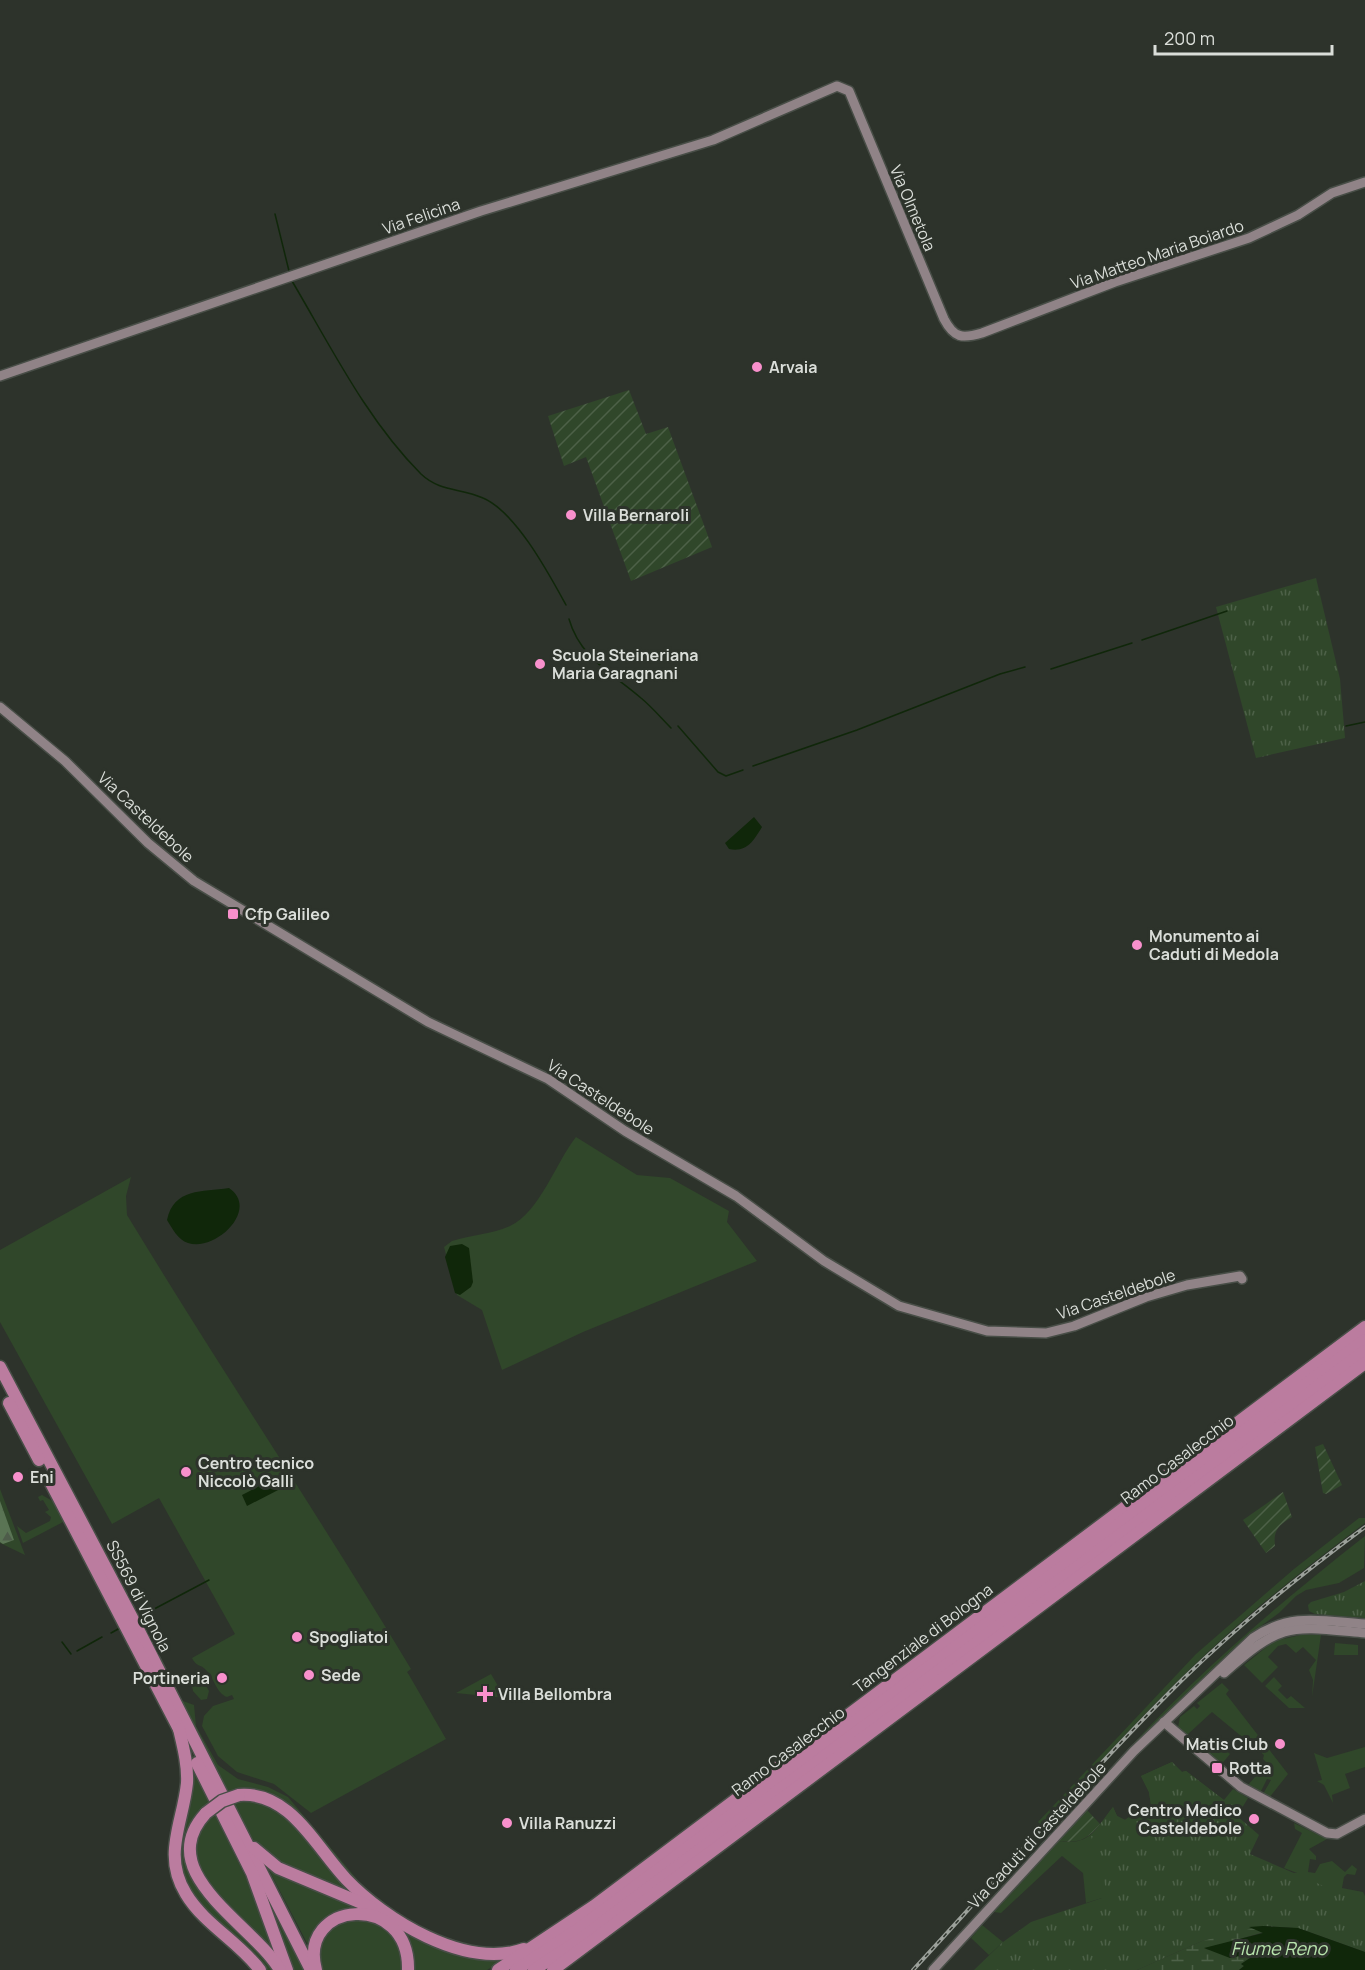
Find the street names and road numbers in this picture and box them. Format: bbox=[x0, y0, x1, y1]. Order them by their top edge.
street label: Via Olmetola bbox=[885, 162, 941, 254]
street label: Via Felicina bbox=[379, 192, 463, 240]
street label: Via Matteo Maria Boiardo bbox=[1067, 214, 1247, 294]
street label: Via Casteldebole bbox=[93, 767, 199, 867]
street label: Via Casteldebole bbox=[543, 1054, 659, 1140]
street label: Via Casteldebole bbox=[1054, 1263, 1178, 1325]
street label: Ramo Casalecchio bbox=[1116, 1409, 1238, 1509]
street label: SS569 di Vignola bbox=[101, 1536, 177, 1656]
street label: Tangenziale di Bologna bbox=[849, 1578, 997, 1698]
street label: Ramo Casalecchio bbox=[727, 1701, 849, 1801]
street label: Via Caduti di Casteldebole bbox=[963, 1757, 1111, 1913]

